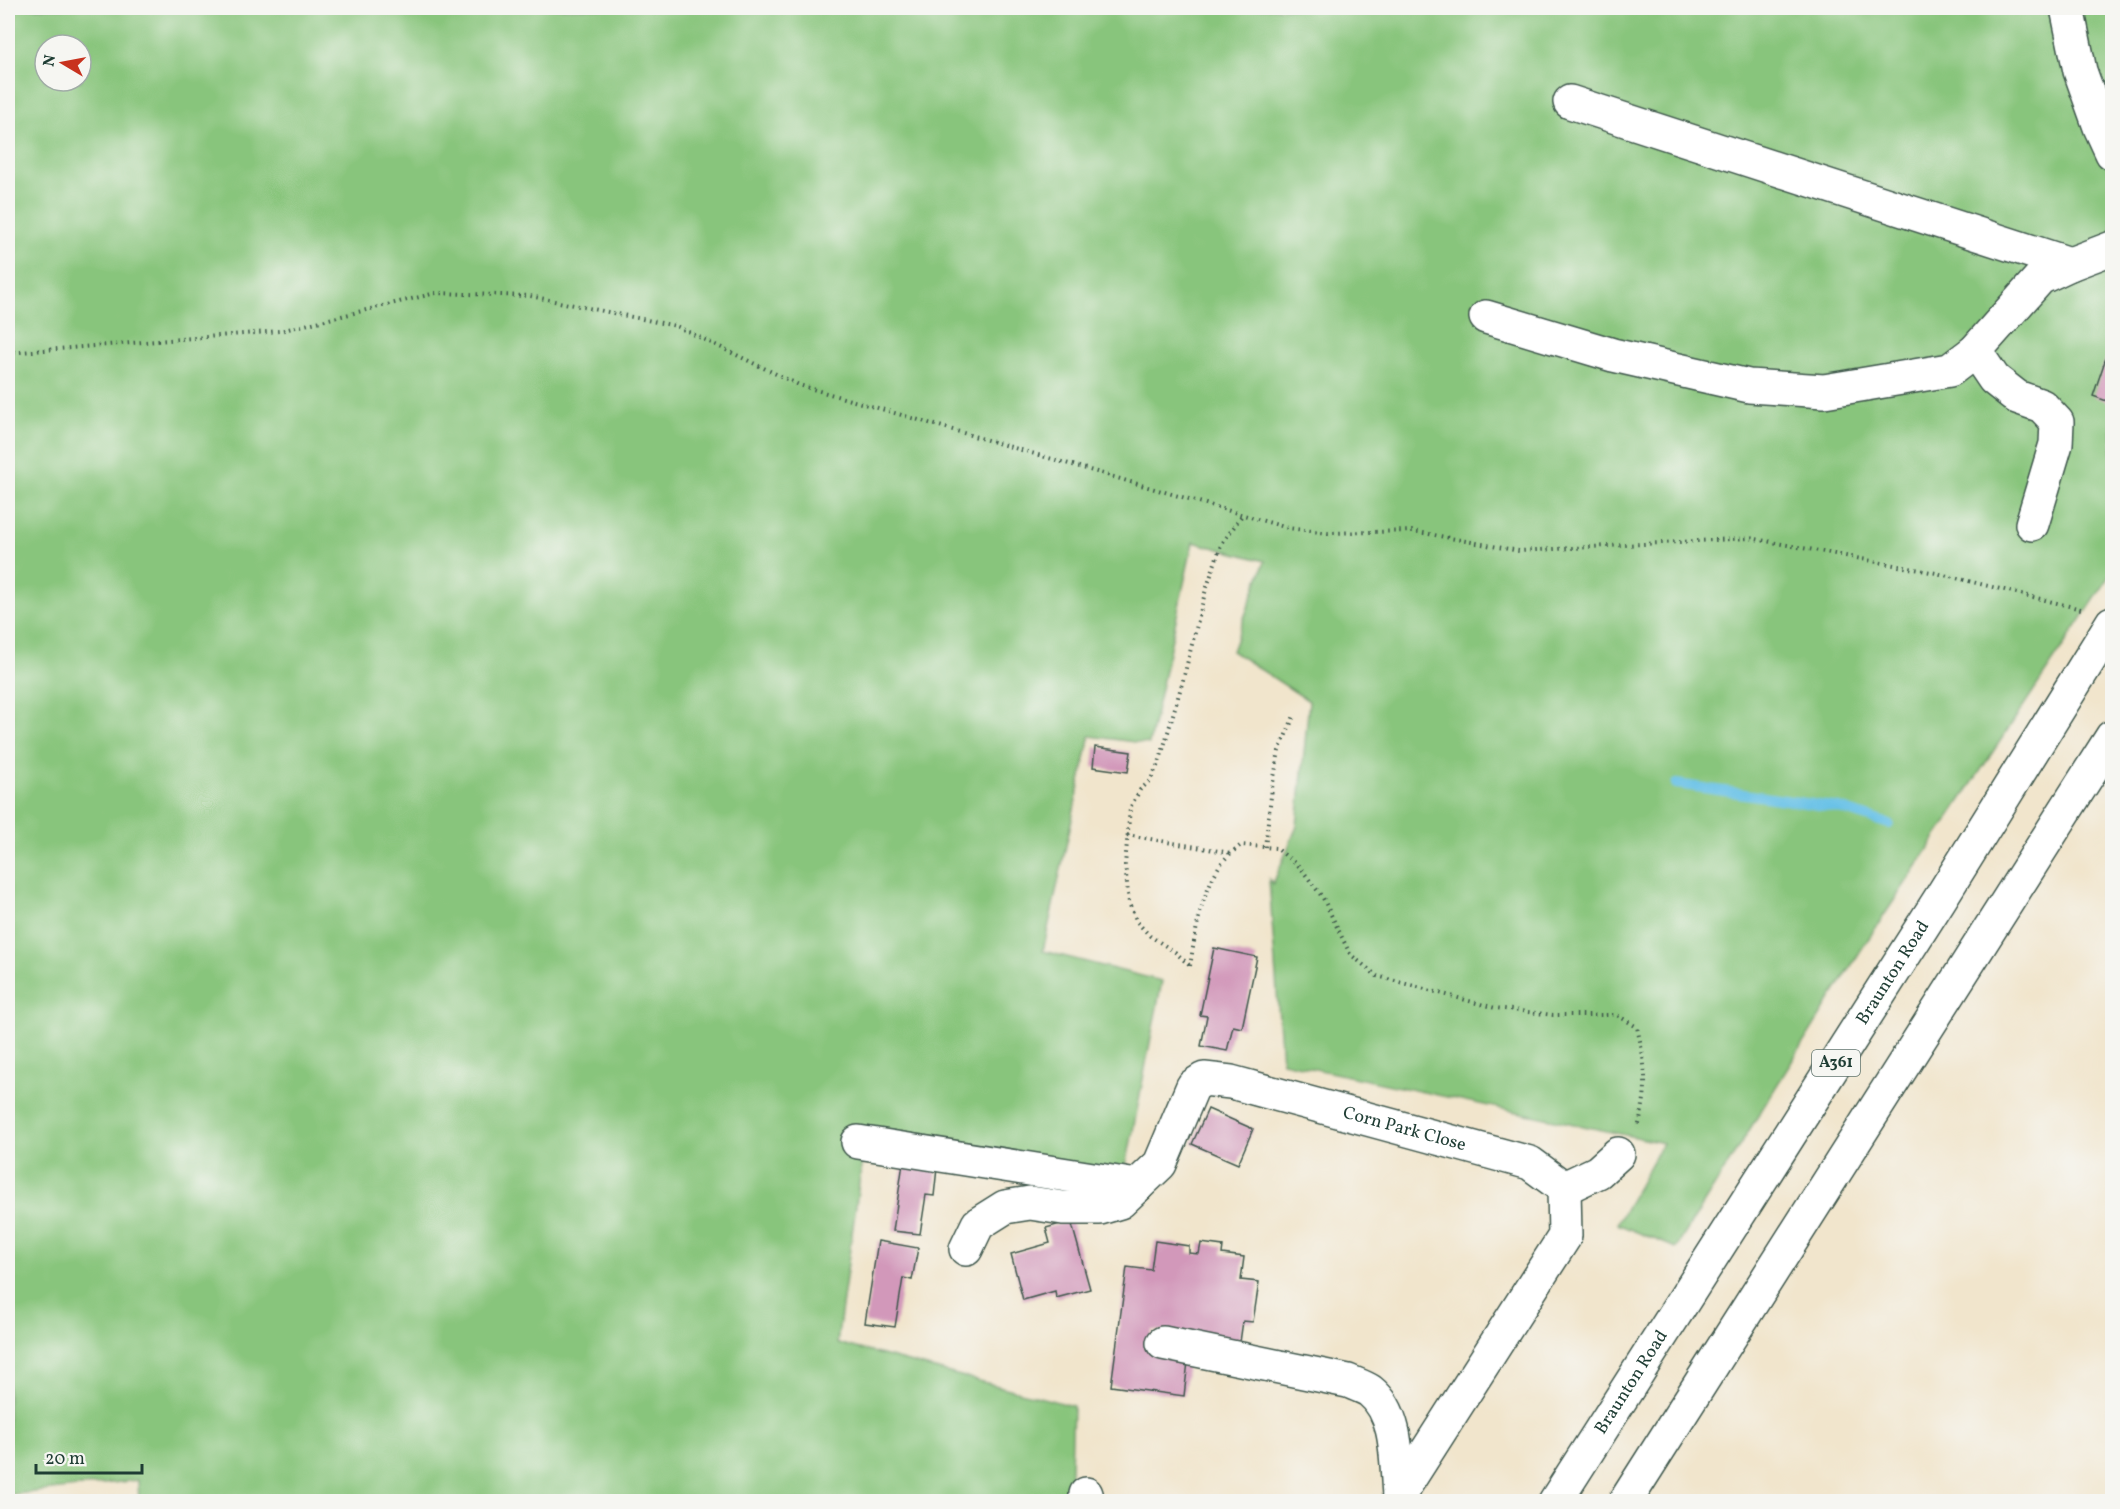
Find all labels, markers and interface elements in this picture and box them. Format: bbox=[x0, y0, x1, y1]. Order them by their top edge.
north arrow bbox=[33, 33, 93, 93]
text: N bbox=[38, 53, 62, 68]
street label: Braunton Road bbox=[1850, 916, 1936, 1030]
road number: A361 bbox=[1812, 1050, 1860, 1076]
street label: Corn Park Close bbox=[1340, 1100, 1469, 1158]
street label: Braunton Road bbox=[1589, 1325, 1674, 1439]
scale bar bbox=[36, 1437, 142, 1475]
text: 20 m bbox=[45, 1447, 85, 1472]

